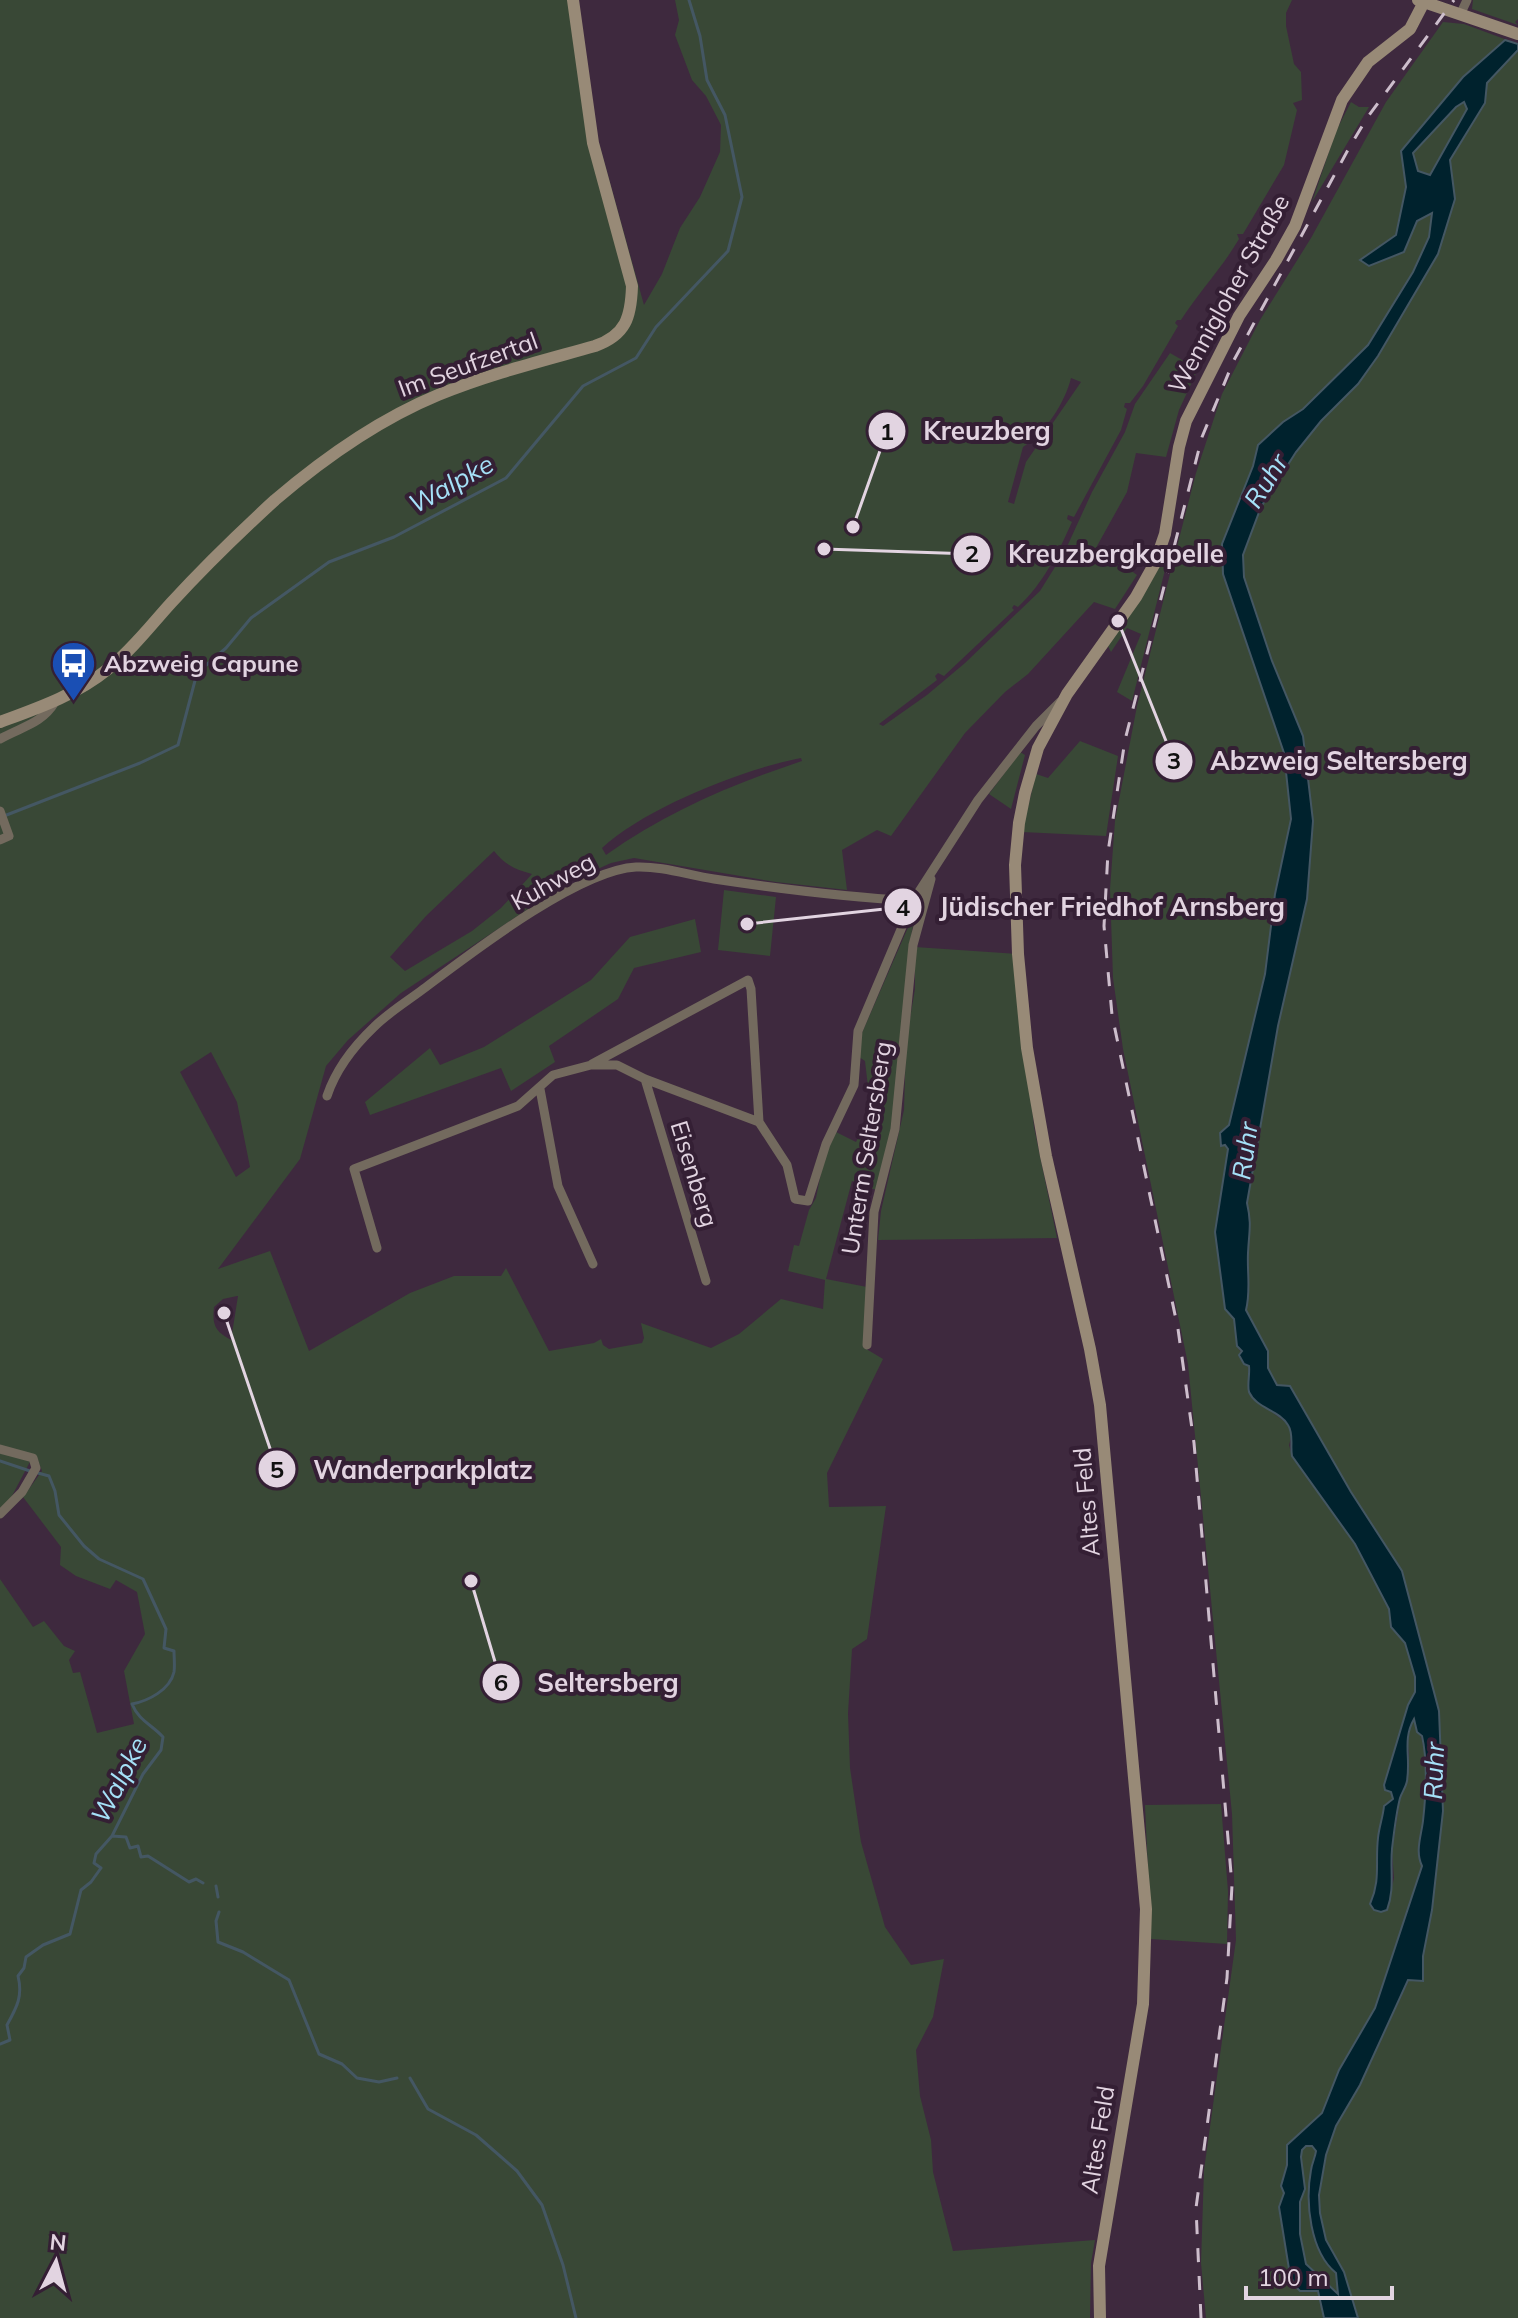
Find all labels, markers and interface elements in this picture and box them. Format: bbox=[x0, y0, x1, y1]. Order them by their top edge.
street label: Wennigloher Straße bbox=[1161, 189, 1295, 398]
street label: Im Seufzertal bbox=[394, 325, 542, 403]
callout: Kreuzberg bbox=[867, 406, 1067, 456]
text: Kreuzberg bbox=[923, 414, 1051, 447]
text: 1 bbox=[880, 416, 894, 446]
water label: Ruhr bbox=[1236, 446, 1296, 514]
water label: Walpke bbox=[403, 447, 499, 520]
callout: Kreuzbergkapelle bbox=[952, 529, 1239, 579]
text: Kreuzbergkapelle bbox=[1008, 537, 1224, 570]
text: 2 bbox=[965, 538, 979, 568]
bus stop icon: Abzweig Capune bbox=[49, 640, 97, 703]
place label: Abzweig Capune bbox=[104, 648, 299, 678]
callout: Abzweig Seltersberg bbox=[1154, 736, 1484, 786]
text: Abzweig Seltersberg bbox=[1210, 744, 1468, 777]
text: 3 bbox=[1167, 745, 1181, 775]
street label: Kuhweg bbox=[505, 846, 600, 916]
callout: Jüdischer Friedhof Arnsberg bbox=[883, 882, 1301, 932]
text: Jüdischer Friedhof Arnsberg bbox=[939, 890, 1285, 923]
text: 4 bbox=[896, 892, 910, 922]
street label: Unterm Seltersberg bbox=[834, 1039, 898, 1256]
street label: Eisenberg bbox=[665, 1117, 725, 1230]
water label: Ruhr bbox=[1224, 1119, 1265, 1182]
callout: Wanderparkplatz bbox=[257, 1444, 549, 1494]
street label: Altes Feld bbox=[1066, 1446, 1106, 1558]
text: Wanderparkplatz bbox=[313, 1453, 533, 1486]
text: 5 bbox=[270, 1454, 284, 1484]
callout: Seltersberg bbox=[481, 1657, 695, 1707]
text: Seltersberg bbox=[537, 1666, 679, 1699]
text: 6 bbox=[494, 1667, 508, 1697]
water label: Walpke bbox=[83, 1731, 154, 1828]
water label: Ruhr bbox=[1416, 1740, 1451, 1800]
street label: Altes Feld bbox=[1074, 2084, 1120, 2196]
north arrow bbox=[16, 2222, 96, 2302]
text: N bbox=[48, 2227, 68, 2257]
scale bar bbox=[1246, 2250, 1392, 2300]
text: 100 m bbox=[1258, 2262, 1329, 2292]

